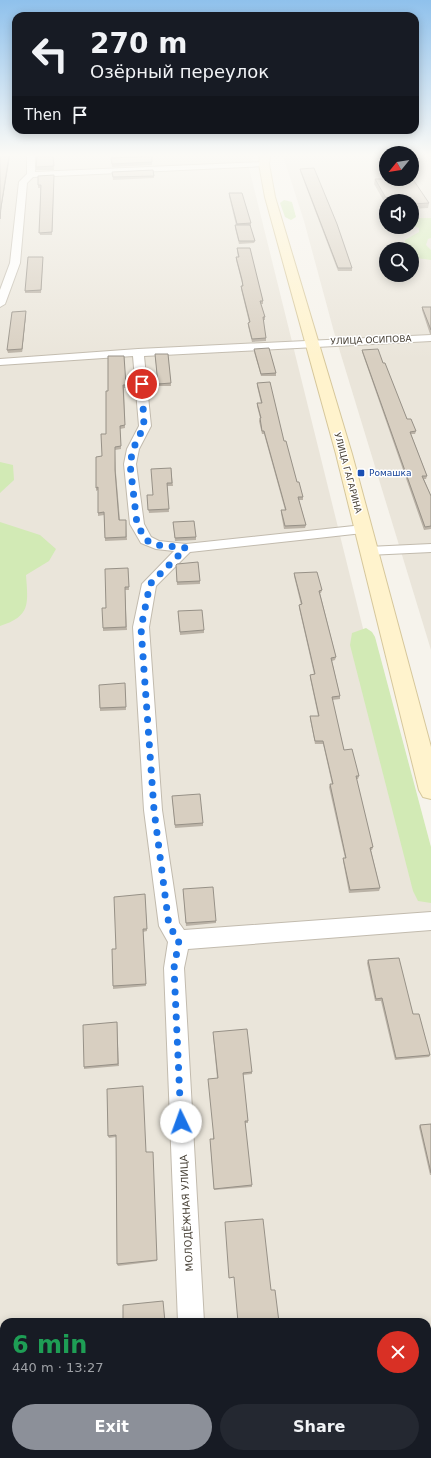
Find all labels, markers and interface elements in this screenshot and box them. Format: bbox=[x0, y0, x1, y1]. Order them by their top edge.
text: 270 m bbox=[90, 27, 187, 60]
icon: left bbox=[24, 28, 76, 80]
text: Озёрный переулок bbox=[90, 61, 269, 82]
icon: arrive bbox=[69, 104, 91, 126]
text: Then bbox=[24, 106, 61, 124]
north arrow bbox=[379, 146, 419, 186]
map controls bbox=[379, 146, 419, 282]
button: sound bbox=[379, 194, 419, 234]
button: search bbox=[379, 242, 419, 282]
street label: УЛИЦА ОСИПОВА bbox=[330, 334, 413, 346]
pin bbox=[125, 367, 159, 401]
icon: arrive bbox=[131, 373, 153, 395]
street label: УЛИЦА ГАГАРИНА bbox=[332, 431, 364, 515]
marker: Ромашка bbox=[356, 468, 366, 478]
place label: Ромашка bbox=[369, 468, 411, 478]
position arrow bbox=[160, 1101, 202, 1143]
street label: МОЛОДЁЖНАЯ УЛИЦА bbox=[177, 1154, 195, 1272]
text: 6 min bbox=[12, 1331, 87, 1359]
button: close bbox=[377, 1331, 419, 1373]
text: 440 m · 13:27 bbox=[12, 1360, 103, 1375]
button: Exit bbox=[12, 1404, 212, 1450]
button: Share bbox=[220, 1404, 419, 1450]

